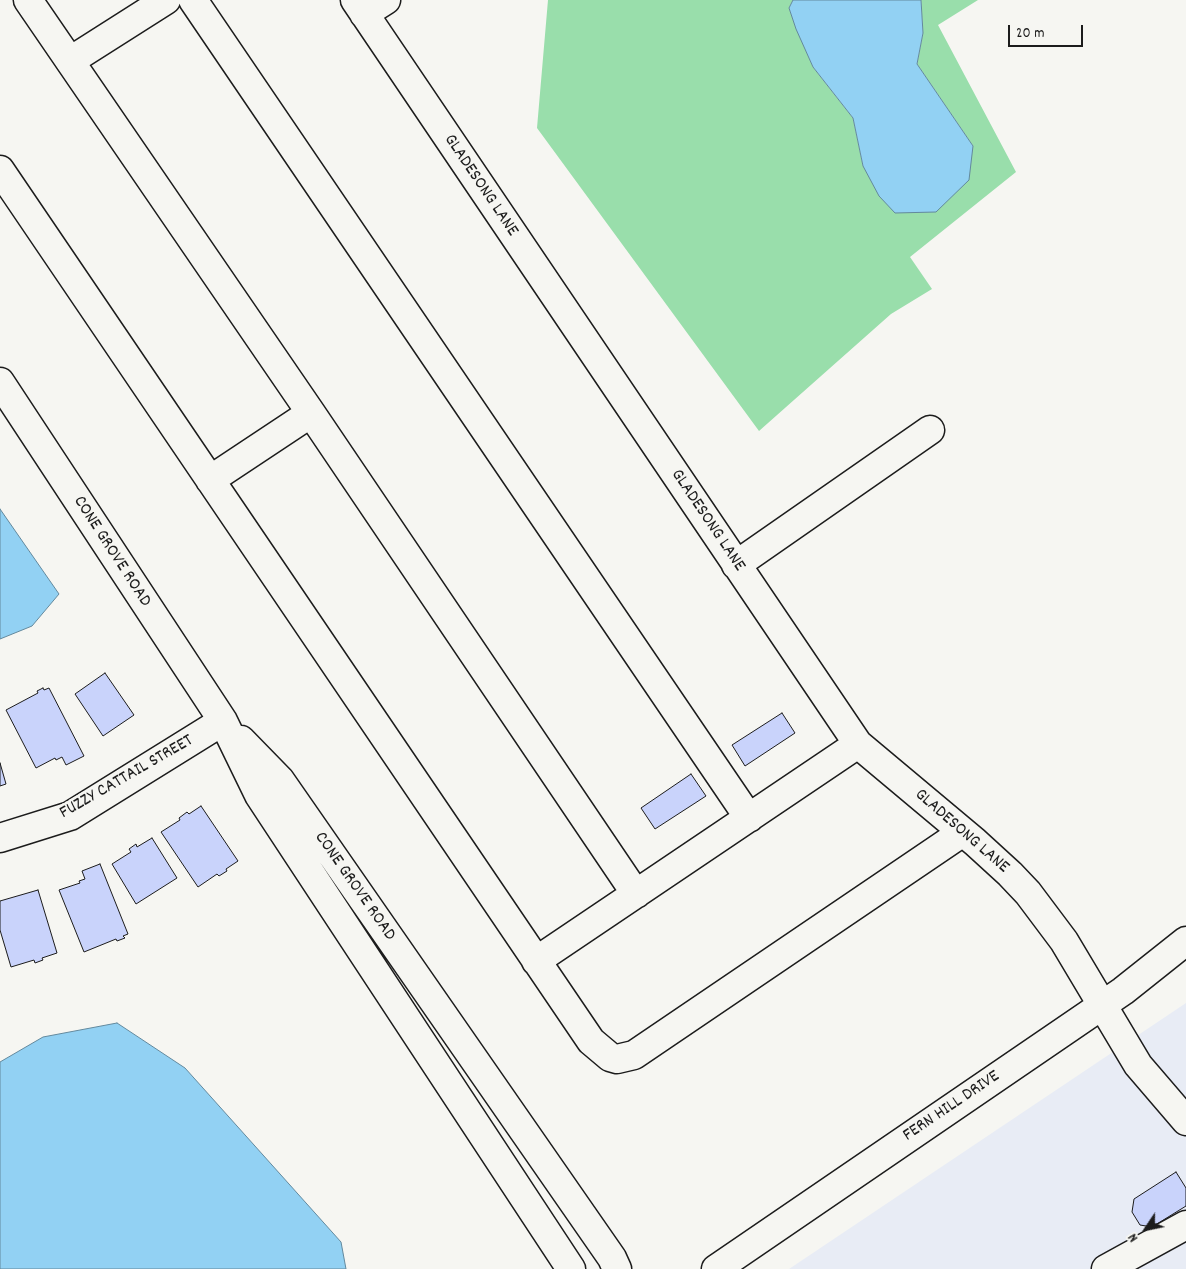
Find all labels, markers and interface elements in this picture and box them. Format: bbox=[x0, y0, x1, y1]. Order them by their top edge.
scale bar bbox=[1011, 15, 1086, 47]
text: 20 m bbox=[1016, 23, 1044, 45]
street label: GLADESONG LANE bbox=[438, 131, 522, 241]
street label: GLADESONG LANE bbox=[665, 466, 749, 576]
street label: CONE GROVE ROAD bbox=[67, 493, 155, 611]
street label: FUZZY CATTAIL STREET bbox=[56, 731, 198, 825]
street label: GLADESONG LANE bbox=[909, 785, 1013, 879]
street label: CONE GROVE ROAD bbox=[309, 828, 399, 946]
street label: FERN HILL DRIVE bbox=[899, 1067, 1005, 1147]
north arrow bbox=[1121, 1204, 1171, 1254]
text: N bbox=[1123, 1229, 1144, 1246]

